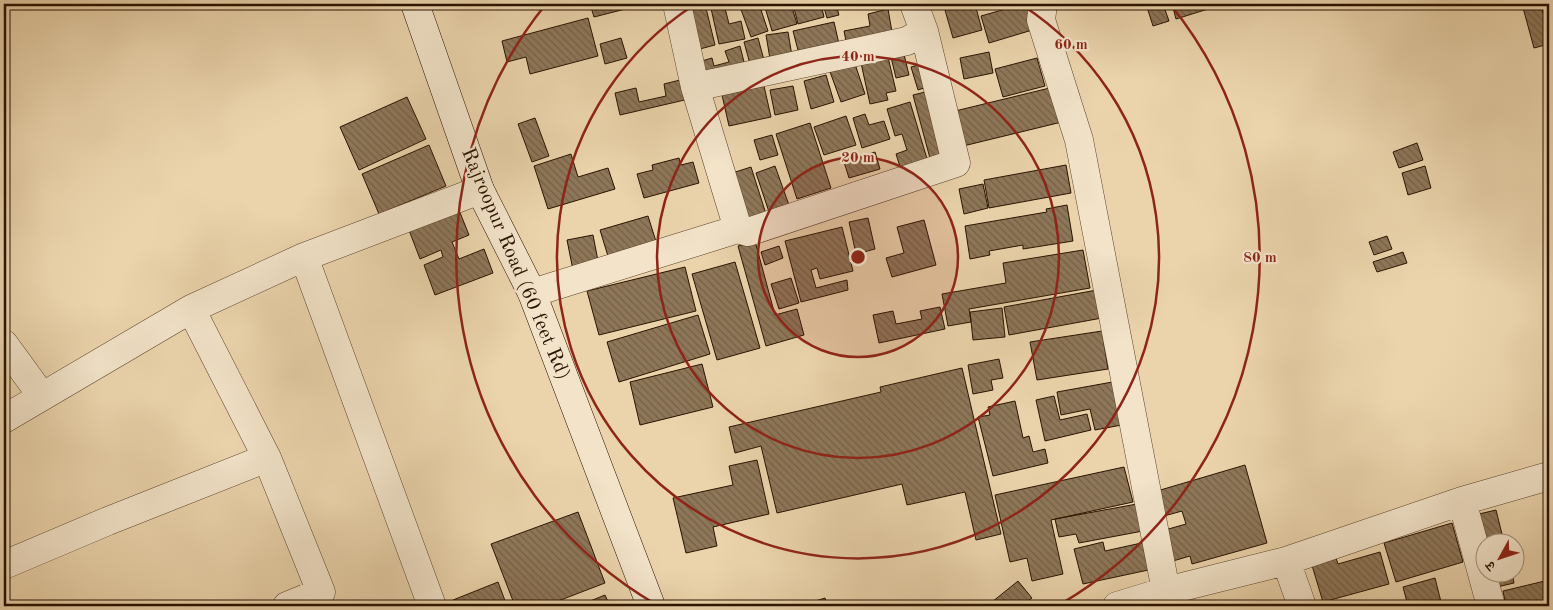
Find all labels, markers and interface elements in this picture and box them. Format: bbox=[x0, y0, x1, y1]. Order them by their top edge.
text: 60 m bbox=[1054, 38, 1088, 53]
text: 40 m bbox=[841, 50, 875, 65]
street label: Rajroopur Road (60 feet Rd) bbox=[457, 145, 573, 383]
text: 20 m bbox=[841, 151, 875, 166]
centre of rings bbox=[849, 248, 867, 266]
text: 80 m bbox=[1243, 251, 1277, 266]
north arrow bbox=[1476, 532, 1526, 582]
text: उ bbox=[1483, 558, 1499, 574]

